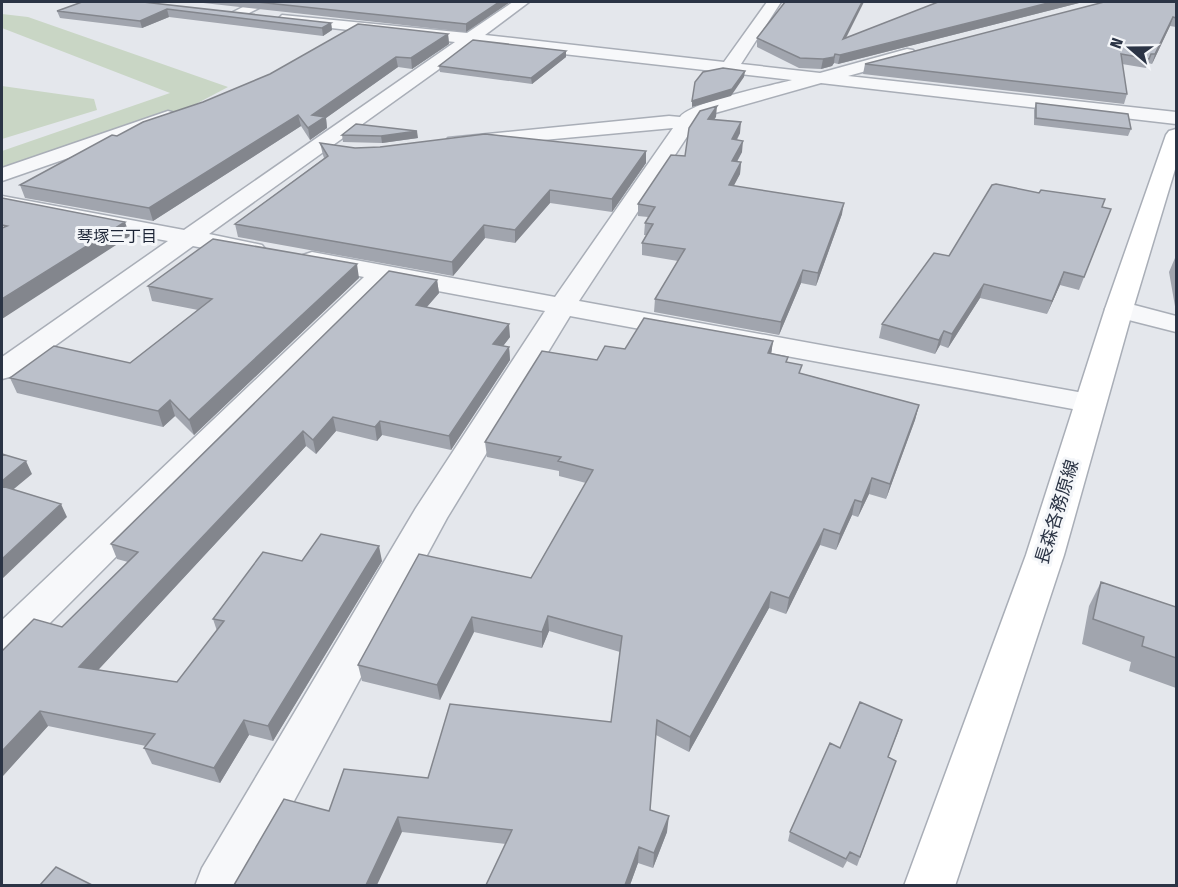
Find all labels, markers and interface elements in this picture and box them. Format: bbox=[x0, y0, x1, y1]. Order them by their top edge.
north arrow bbox=[1100, 18, 1160, 78]
text: N bbox=[1106, 35, 1127, 51]
district label: 琴塚三丁目 bbox=[77, 227, 157, 246]
street label: 長森各務原線 bbox=[1031, 457, 1083, 567]

